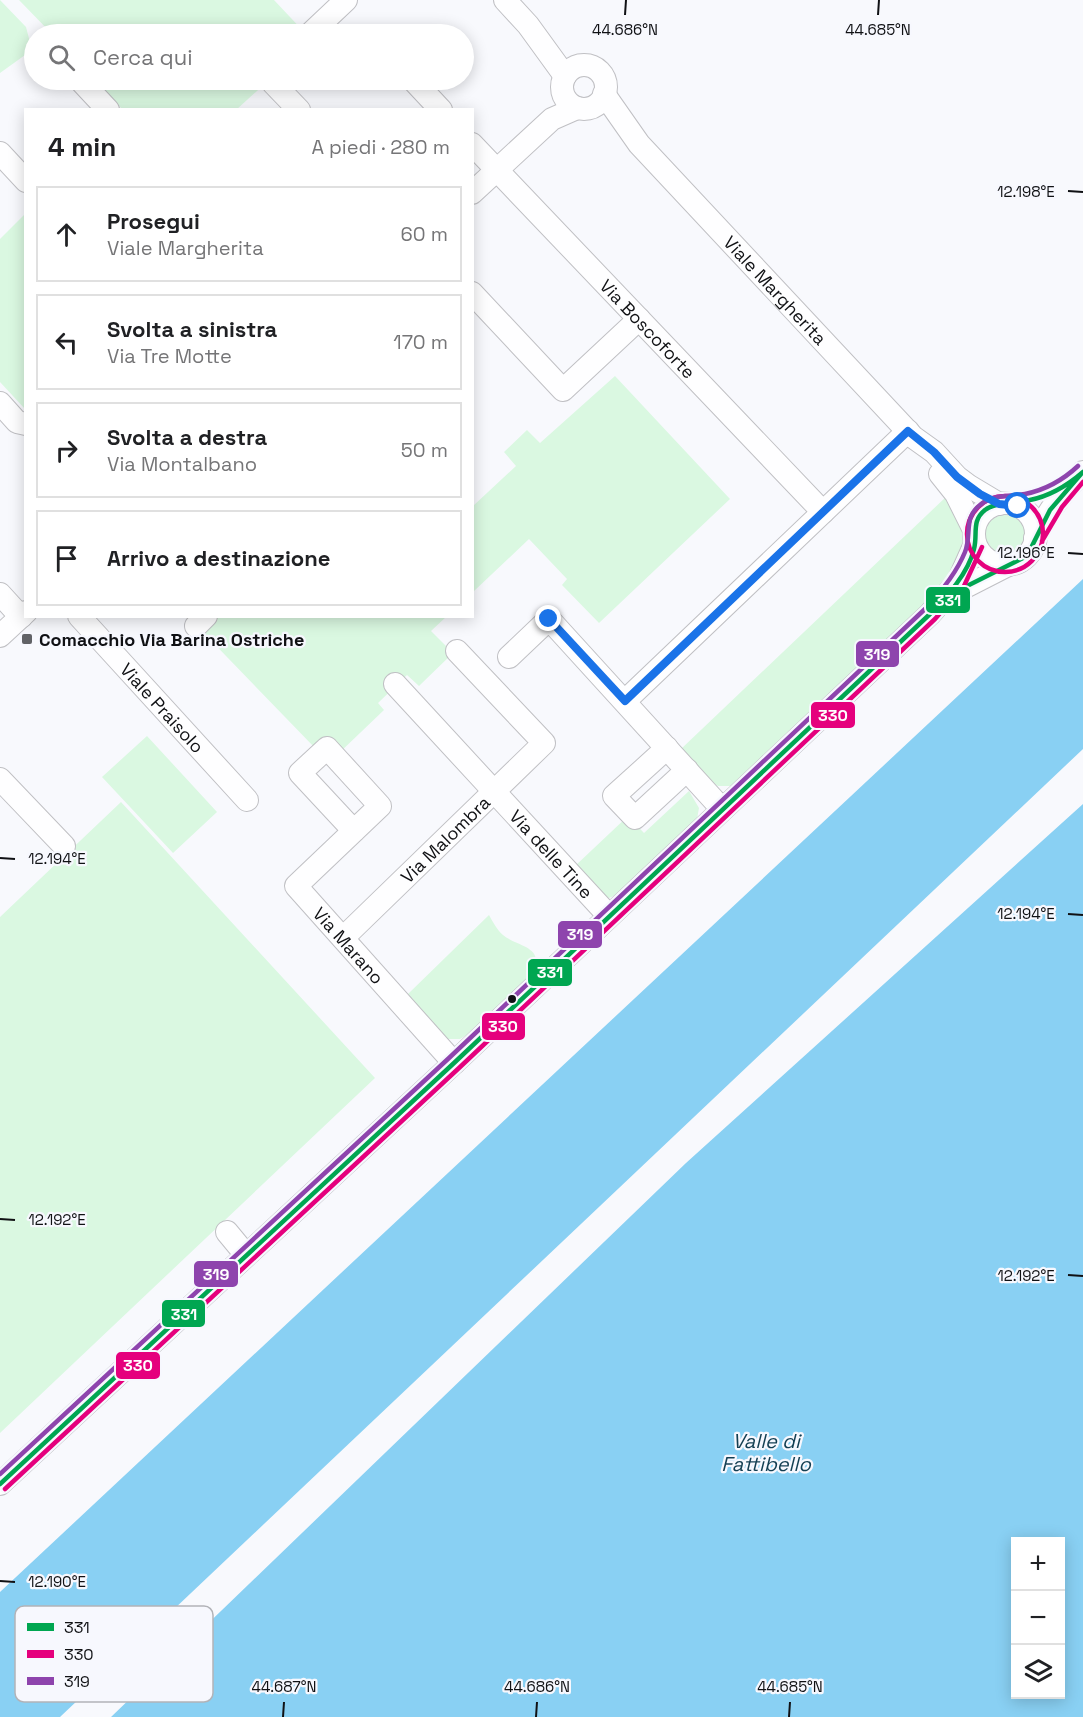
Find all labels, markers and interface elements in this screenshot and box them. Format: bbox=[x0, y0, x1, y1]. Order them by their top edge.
text: 44.686°N bbox=[592, 20, 658, 39]
text: 44.685°N bbox=[845, 20, 911, 39]
search box bbox=[24, 24, 474, 90]
icon: search bbox=[45, 41, 78, 74]
text: Cerca qui bbox=[93, 43, 193, 71]
text: 4 min bbox=[48, 130, 116, 164]
text: A piedi · 280 m bbox=[311, 134, 450, 160]
text: 12.198°E bbox=[997, 182, 1055, 201]
text: Prosegui bbox=[107, 207, 200, 235]
icon: ahead bbox=[50, 218, 83, 251]
text: 60 m bbox=[401, 221, 448, 247]
street label: Viale Margherita bbox=[719, 231, 832, 349]
text: Viale Margherita bbox=[107, 235, 264, 261]
street label: Via Boscoforte bbox=[595, 274, 701, 383]
text: Svolta a sinistra bbox=[107, 315, 277, 343]
icon: left bbox=[50, 326, 83, 359]
text: 170 m bbox=[393, 329, 448, 355]
text: Via Tre Motte bbox=[107, 343, 232, 369]
text: Svolta a destra bbox=[107, 423, 267, 451]
icon: right bbox=[50, 434, 83, 467]
text: 50 m bbox=[401, 437, 448, 463]
text: Via Montalbano bbox=[107, 451, 257, 477]
route start bbox=[1004, 492, 1030, 518]
icon: arrive bbox=[50, 542, 83, 575]
text: 12.196°E bbox=[997, 543, 1055, 562]
text: Arrivo a destinazione bbox=[107, 544, 330, 572]
line badge: 331 bbox=[925, 586, 971, 614]
text: 331 bbox=[935, 590, 961, 611]
route end bbox=[535, 605, 561, 631]
place label: Comacchio Via Barina Ostriche bbox=[39, 628, 304, 651]
marker: Comacchio Via Barina Ostriche bbox=[20, 632, 34, 646]
line badge: 319 bbox=[855, 640, 900, 668]
text: 319 bbox=[864, 644, 890, 665]
street label: Viale Praisolo bbox=[116, 658, 210, 757]
line badge: 330 bbox=[810, 701, 856, 729]
text: 330 bbox=[818, 705, 848, 726]
street label: Via Malombra bbox=[395, 790, 495, 888]
street label: Via delle Tine bbox=[505, 804, 598, 903]
text: 12.194°E bbox=[28, 849, 86, 868]
street label: Via Marano bbox=[308, 902, 389, 989]
text: 12.194°E bbox=[997, 904, 1055, 923]
line badge: 319 bbox=[557, 920, 603, 949]
text: 319 bbox=[567, 924, 593, 945]
line badge: 331 bbox=[527, 958, 573, 987]
text: 331 bbox=[537, 962, 563, 983]
unlabelled marker bbox=[506, 993, 518, 1005]
line badge: 330 bbox=[481, 1012, 526, 1041]
text: 330 bbox=[488, 1016, 518, 1037]
text: 12.192°E bbox=[28, 1210, 86, 1229]
line badge: 319 bbox=[193, 1260, 239, 1288]
text: 319 bbox=[203, 1264, 229, 1285]
text: 12.192°E bbox=[997, 1266, 1055, 1285]
line badge: 331 bbox=[161, 1299, 206, 1328]
text: 331 bbox=[171, 1304, 197, 1325]
line badge: 330 bbox=[115, 1351, 161, 1380]
text: 330 bbox=[123, 1355, 153, 1376]
water label: Valle di Fattibello bbox=[721, 1428, 811, 1477]
map controls bbox=[1011, 1537, 1065, 1699]
button: + bbox=[1011, 1537, 1065, 1591]
text: 12.190°E bbox=[28, 1572, 86, 1591]
button: − bbox=[1011, 1591, 1065, 1645]
legend bbox=[15, 1606, 213, 1702]
text: 331 bbox=[64, 1617, 90, 1638]
text: 330 bbox=[64, 1644, 94, 1665]
button: layers bbox=[1011, 1645, 1065, 1699]
text: 319 bbox=[64, 1671, 90, 1692]
text: 44.687°N bbox=[252, 1677, 316, 1696]
text: 44.686°N bbox=[504, 1677, 570, 1696]
text: 44.685°N bbox=[757, 1677, 823, 1696]

